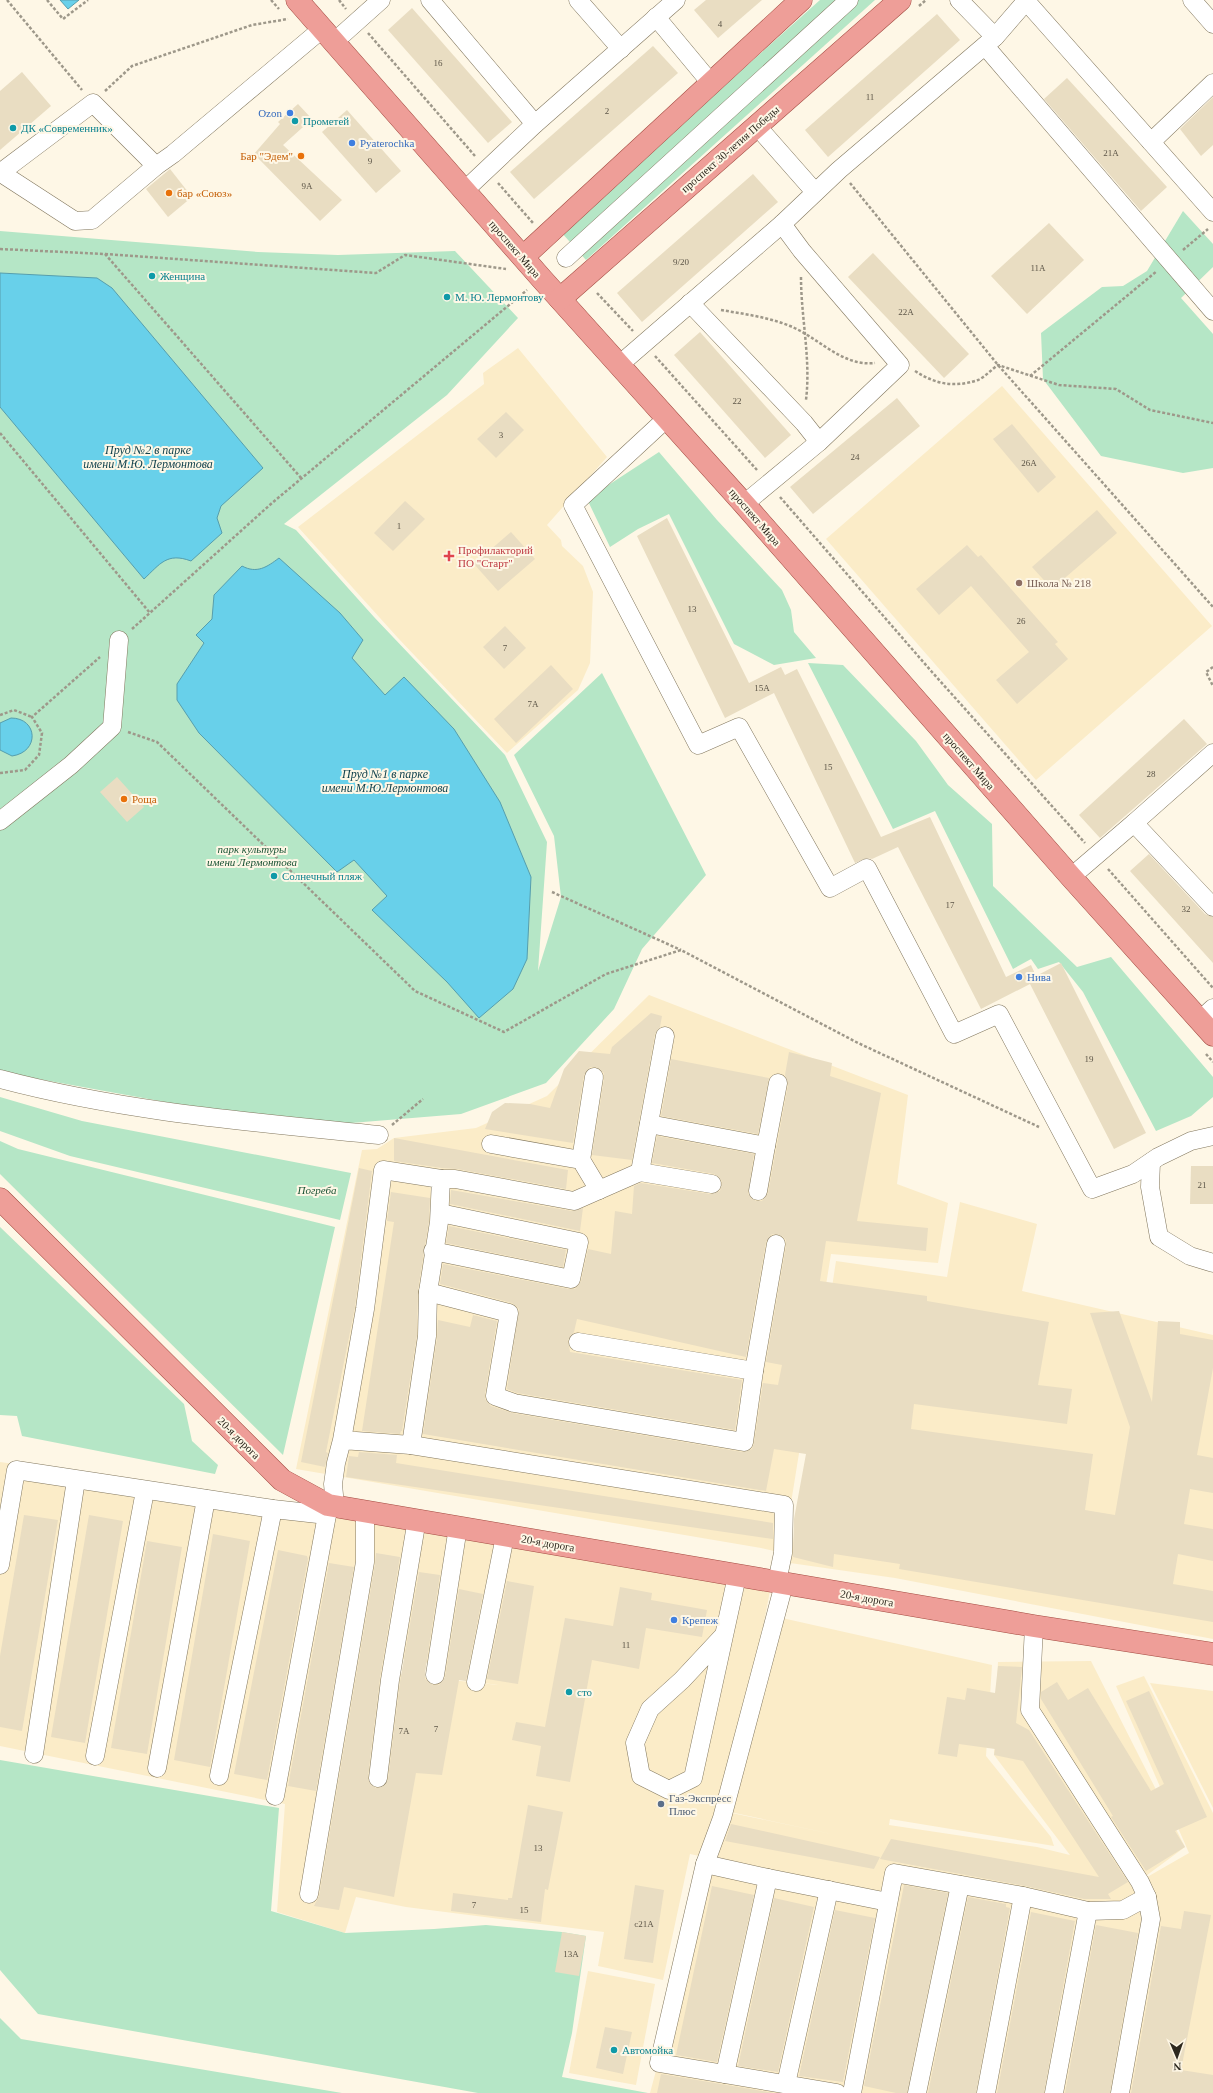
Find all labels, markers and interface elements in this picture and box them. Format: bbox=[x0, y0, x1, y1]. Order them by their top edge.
house number: 4 bbox=[718, 19, 723, 29]
house number: 16 bbox=[434, 58, 443, 68]
house number: 11 bbox=[866, 92, 874, 102]
street label: проспект 30-летия Победы bbox=[679, 103, 782, 195]
house number: 2 bbox=[605, 106, 609, 116]
place label: Ozon bbox=[258, 107, 282, 119]
marker: Ozon bbox=[285, 108, 295, 118]
place label: Прометей bbox=[303, 115, 349, 127]
marker: Прометей bbox=[290, 116, 300, 126]
place label: ДК «Современник» bbox=[21, 122, 113, 134]
marker: ДК «Современник» bbox=[8, 123, 18, 133]
place label: Pyaterochka bbox=[360, 137, 414, 149]
marker: Pyaterochka bbox=[347, 138, 357, 148]
house number: 21А bbox=[1103, 148, 1119, 158]
place label: Бар "Эдем" bbox=[240, 150, 293, 162]
marker: Бар "Эдем" bbox=[296, 151, 306, 161]
house number: 9 bbox=[368, 156, 373, 166]
house number: 9А bbox=[302, 181, 313, 191]
place label: бар «Союз» bbox=[177, 187, 232, 199]
marker: бар «Союз» bbox=[164, 188, 174, 198]
street label: проспект Мира bbox=[487, 218, 543, 280]
house number: 9/20 bbox=[673, 257, 689, 267]
house number: 11А bbox=[1030, 263, 1046, 273]
place label: Женщина bbox=[160, 270, 205, 282]
marker: Женщина bbox=[147, 271, 157, 281]
place label: М. Ю. Лермонтову bbox=[455, 291, 544, 303]
marker: М. Ю. Лермонтову bbox=[442, 292, 452, 302]
house number: 22А bbox=[898, 307, 914, 317]
house number: 22 bbox=[733, 396, 742, 406]
house number: 3 bbox=[499, 430, 504, 440]
water label: Пруд №2 в парке имени М.Ю. Лермонтова bbox=[83, 443, 213, 471]
house number: 24 bbox=[851, 452, 860, 462]
house number: 26А bbox=[1021, 458, 1037, 468]
street label: проспект Мира bbox=[727, 486, 783, 548]
house number: 1 bbox=[397, 521, 401, 531]
place label: Профилакторий ПО "Старт" bbox=[458, 544, 533, 569]
marker: Профилакторий ПО "Старт" bbox=[443, 550, 455, 562]
place label: Школа № 218 bbox=[1027, 577, 1092, 589]
marker: Школа № 218 bbox=[1014, 578, 1024, 588]
house number: 13 bbox=[688, 604, 697, 614]
house number: 26 bbox=[1017, 616, 1026, 626]
house number: 7 bbox=[503, 643, 508, 653]
house number: 15А bbox=[754, 683, 770, 693]
house number: 7А bbox=[528, 699, 539, 709]
street label: проспект Мира bbox=[941, 730, 997, 792]
house number: 15 bbox=[824, 762, 833, 772]
water label: Пруд №1 в парке имени М.Ю.Лермонтова bbox=[322, 767, 448, 795]
house number: 28 bbox=[1147, 769, 1156, 779]
place label: Роща bbox=[132, 793, 157, 805]
marker: Роща bbox=[119, 794, 129, 804]
park label: парк культуры имени Лермонтова bbox=[207, 843, 298, 868]
place label: Солнечный пляж bbox=[282, 870, 363, 882]
marker: Солнечный пляж bbox=[269, 871, 279, 881]
house number: 17 bbox=[946, 900, 955, 910]
house number: 32 bbox=[1182, 904, 1191, 914]
place label: Нива bbox=[1027, 971, 1051, 983]
marker: Нива bbox=[1014, 972, 1024, 982]
house number: 19 bbox=[1085, 1054, 1094, 1064]
house number: 21 bbox=[1198, 1180, 1207, 1190]
park label: Погреба bbox=[296, 1184, 337, 1196]
street label: 20-я дорога bbox=[216, 1415, 262, 1461]
street label: 20-я дорога bbox=[520, 1532, 576, 1554]
street label: 20-я дорога bbox=[839, 1587, 895, 1609]
place label: Крепеж bbox=[682, 1614, 718, 1626]
marker: Крепеж bbox=[669, 1615, 679, 1625]
house number: 11 bbox=[622, 1640, 630, 1650]
place label: сто bbox=[577, 1686, 593, 1698]
marker: сто bbox=[564, 1687, 574, 1697]
house number: 7 bbox=[434, 1724, 439, 1734]
house number: 7А bbox=[399, 1726, 410, 1736]
place label: Газ-Экспресс Плюс bbox=[669, 1792, 732, 1817]
marker: Газ-Экспресс Плюс bbox=[656, 1799, 666, 1809]
house number: 13 bbox=[534, 1843, 543, 1853]
house number: 7 bbox=[472, 1900, 477, 1910]
house number: 15 bbox=[520, 1905, 529, 1915]
house number: с21А bbox=[634, 1919, 654, 1929]
house number: 13А bbox=[563, 1949, 579, 1959]
north arrow bbox=[1157, 2037, 1197, 2077]
place label: Автомойка bbox=[622, 2044, 673, 2056]
marker: Автомойка bbox=[609, 2045, 619, 2055]
text: N bbox=[1173, 2061, 1182, 2073]

